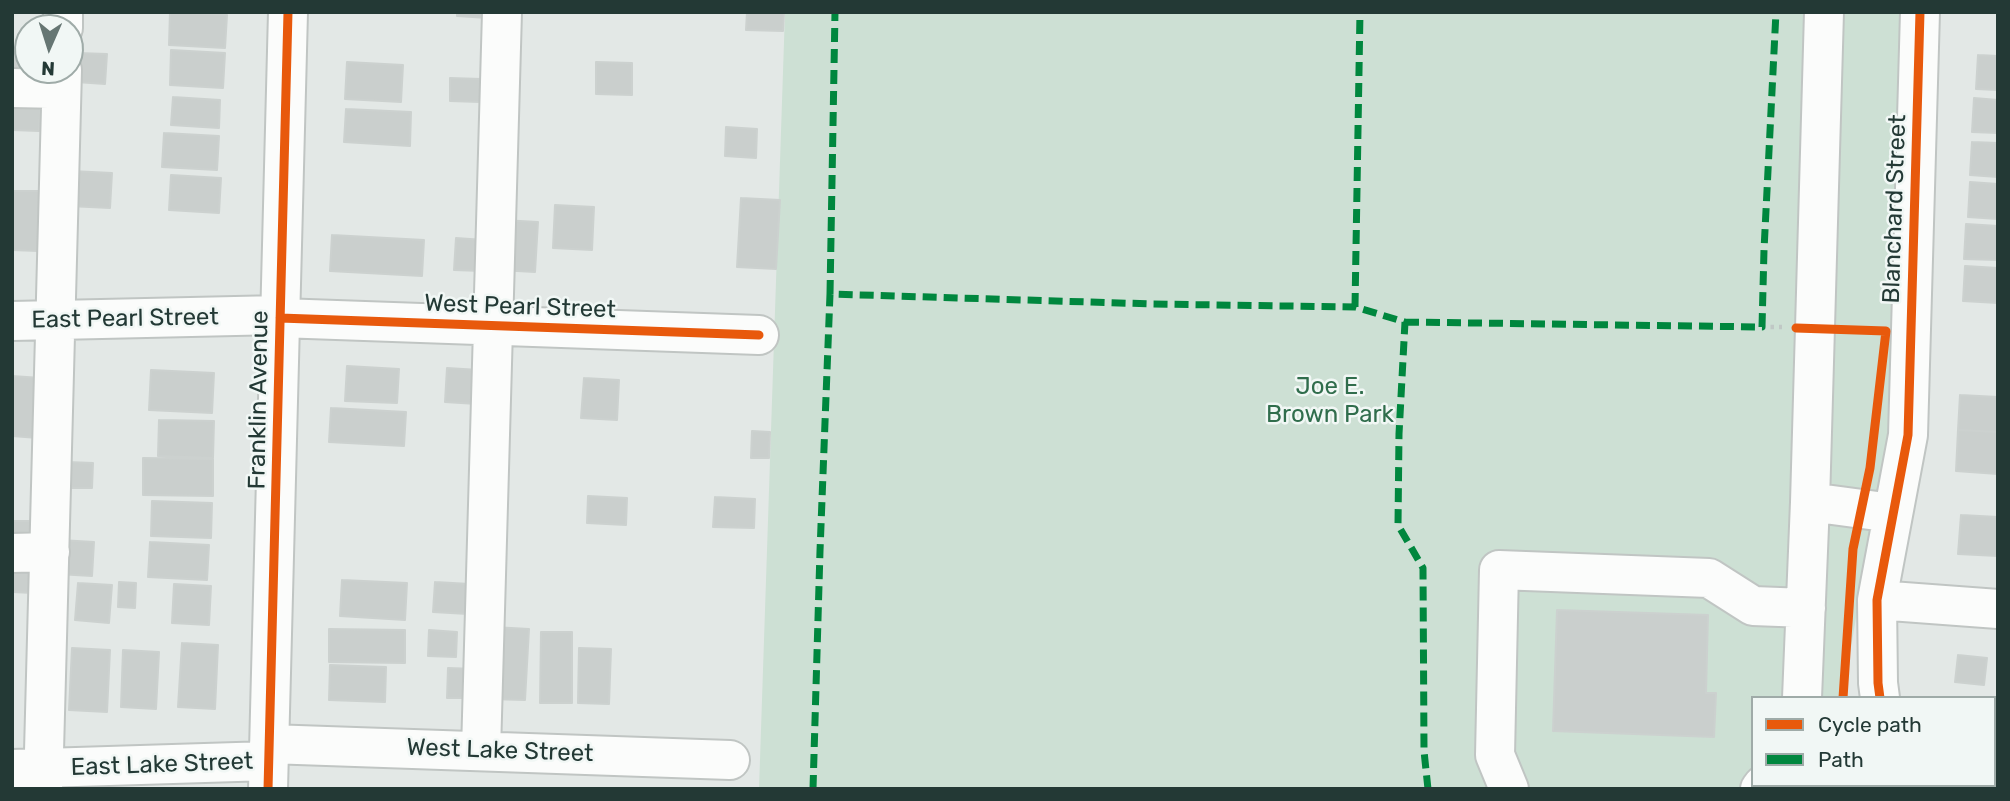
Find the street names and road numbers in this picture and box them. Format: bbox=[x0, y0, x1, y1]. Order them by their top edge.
street label: Blanchard Street bbox=[1877, 114, 1913, 304]
street label: West Pearl Street bbox=[424, 289, 616, 325]
street label: East Pearl Street bbox=[31, 303, 219, 335]
street label: Franklin Avenue bbox=[243, 310, 275, 490]
street label: West Lake Street bbox=[406, 733, 594, 769]
street label: East Lake Street bbox=[70, 747, 254, 783]

